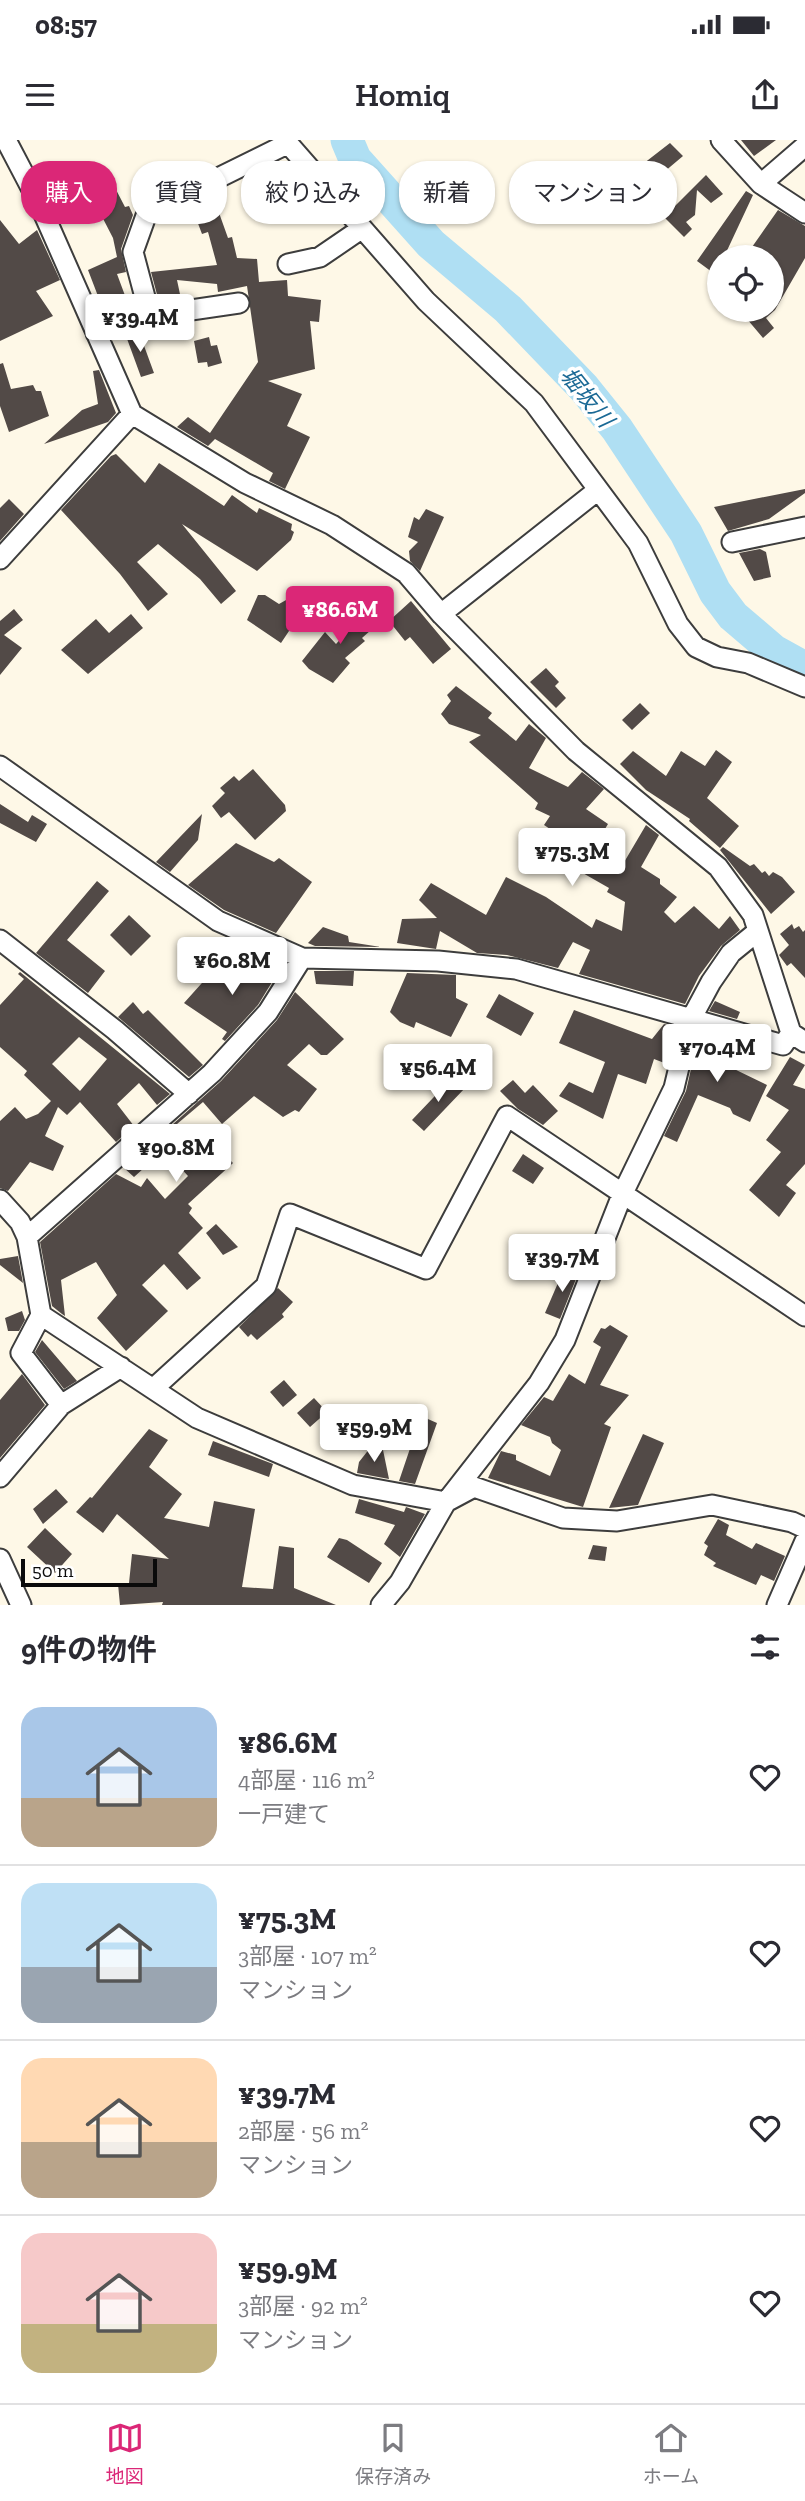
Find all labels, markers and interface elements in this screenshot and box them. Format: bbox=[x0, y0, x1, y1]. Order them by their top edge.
text: 08:57 bbox=[35, 9, 97, 41]
icon: menu bbox=[21, 76, 59, 114]
text: Homiq bbox=[355, 76, 450, 114]
icon: share bbox=[746, 76, 784, 114]
chip: 購入 bbox=[21, 161, 117, 224]
chip: 賃貸 bbox=[131, 161, 227, 224]
chip: 絞り込み bbox=[241, 161, 385, 224]
chip: 新着 bbox=[399, 161, 495, 224]
chip: マンション bbox=[509, 161, 677, 224]
map controls bbox=[707, 245, 784, 322]
button: locate bbox=[707, 245, 784, 322]
pin: ¥39.4M bbox=[83, 294, 197, 354]
text: ¥39.4M bbox=[101, 303, 179, 331]
water label: 堀坂川 bbox=[554, 361, 621, 435]
pin: ¥86.6M bbox=[283, 587, 397, 646]
text: ¥86.6M bbox=[302, 595, 378, 623]
pin: ¥75.3M bbox=[515, 828, 629, 888]
text: ¥75.3M bbox=[534, 837, 610, 865]
pin: ¥60.8M bbox=[175, 938, 289, 997]
text: ¥60.8M bbox=[193, 946, 271, 974]
pin: ¥70.4M bbox=[660, 1024, 774, 1084]
text: ¥70.4M bbox=[678, 1033, 756, 1061]
pin: ¥56.4M bbox=[381, 1044, 495, 1104]
text: ¥56.4M bbox=[399, 1053, 477, 1081]
pin: ¥90.8M bbox=[119, 1124, 233, 1184]
text: ¥90.8M bbox=[137, 1133, 215, 1161]
pin: ¥39.7M bbox=[505, 1234, 619, 1294]
text: ¥39.7M bbox=[525, 1243, 599, 1271]
pin: ¥59.9M bbox=[317, 1404, 431, 1464]
text: ¥59.9M bbox=[336, 1413, 412, 1441]
scale bar bbox=[21, 1556, 158, 1588]
text: 50 m bbox=[32, 1559, 73, 1582]
icon: filters bbox=[746, 1628, 784, 1666]
text: 9件の物件 bbox=[21, 1632, 157, 1668]
text: ¥86.6M bbox=[238, 1725, 338, 1761]
icon: home bbox=[77, 1735, 161, 1819]
icon: heart bbox=[746, 1758, 784, 1796]
text: 4部屋 · 116 m² bbox=[238, 1766, 375, 1794]
text: 一戸建て bbox=[238, 1800, 330, 1828]
text: ¥75.3M bbox=[238, 1901, 336, 1937]
icon: home bbox=[77, 1911, 161, 1995]
icon: heart bbox=[746, 1934, 784, 1972]
text: 3部屋 · 107 m² bbox=[238, 1942, 377, 1970]
text: マンション bbox=[238, 1976, 353, 2004]
text: ¥39.7M bbox=[238, 2076, 336, 2112]
icon: home bbox=[77, 2086, 161, 2170]
icon: heart bbox=[746, 2109, 784, 2147]
text: 2部屋 · 56 m² bbox=[238, 2117, 368, 2145]
text: マンション bbox=[238, 2151, 353, 2179]
text: ¥59.9M bbox=[238, 2251, 337, 2287]
icon: home bbox=[77, 2261, 161, 2345]
icon: heart bbox=[746, 2284, 784, 2322]
text: 3部屋 · 92 m² bbox=[238, 2292, 368, 2320]
text: マンション bbox=[238, 2326, 353, 2354]
tab: 地図 bbox=[106, 2419, 144, 2488]
tab: 保存済み bbox=[355, 2419, 431, 2488]
tab: ホーム bbox=[643, 2419, 699, 2488]

